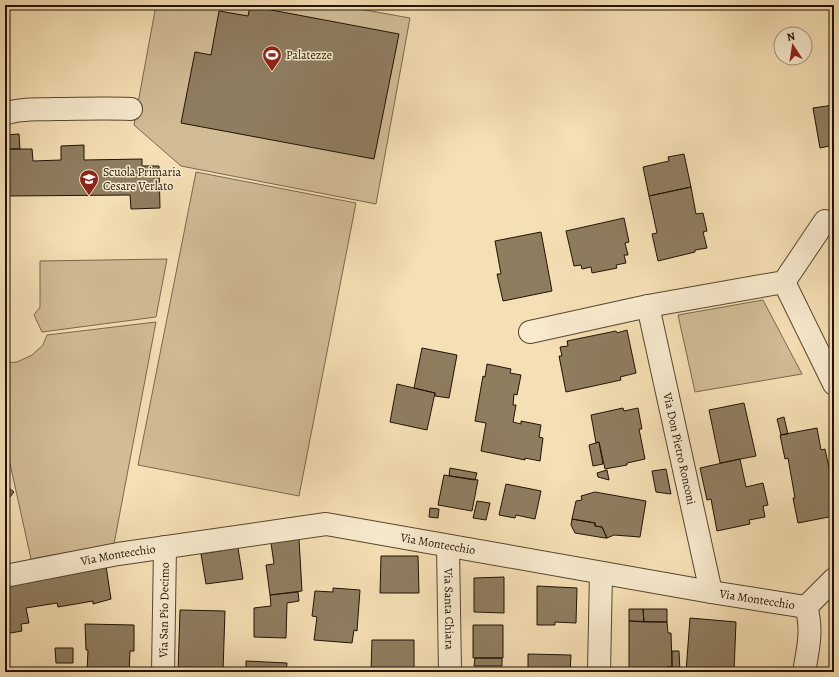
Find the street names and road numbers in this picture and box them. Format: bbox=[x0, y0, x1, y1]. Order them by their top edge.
street label: Via Don Pietro Ronconi bbox=[659, 390, 700, 506]
street label: Via Montecchio bbox=[398, 529, 477, 558]
street label: Via Montecchio bbox=[78, 541, 157, 569]
street label: Via San Pio Decimo bbox=[155, 562, 173, 659]
street label: Via Santa Chiara bbox=[440, 567, 458, 650]
street label: Via Montecchio bbox=[717, 585, 796, 613]

